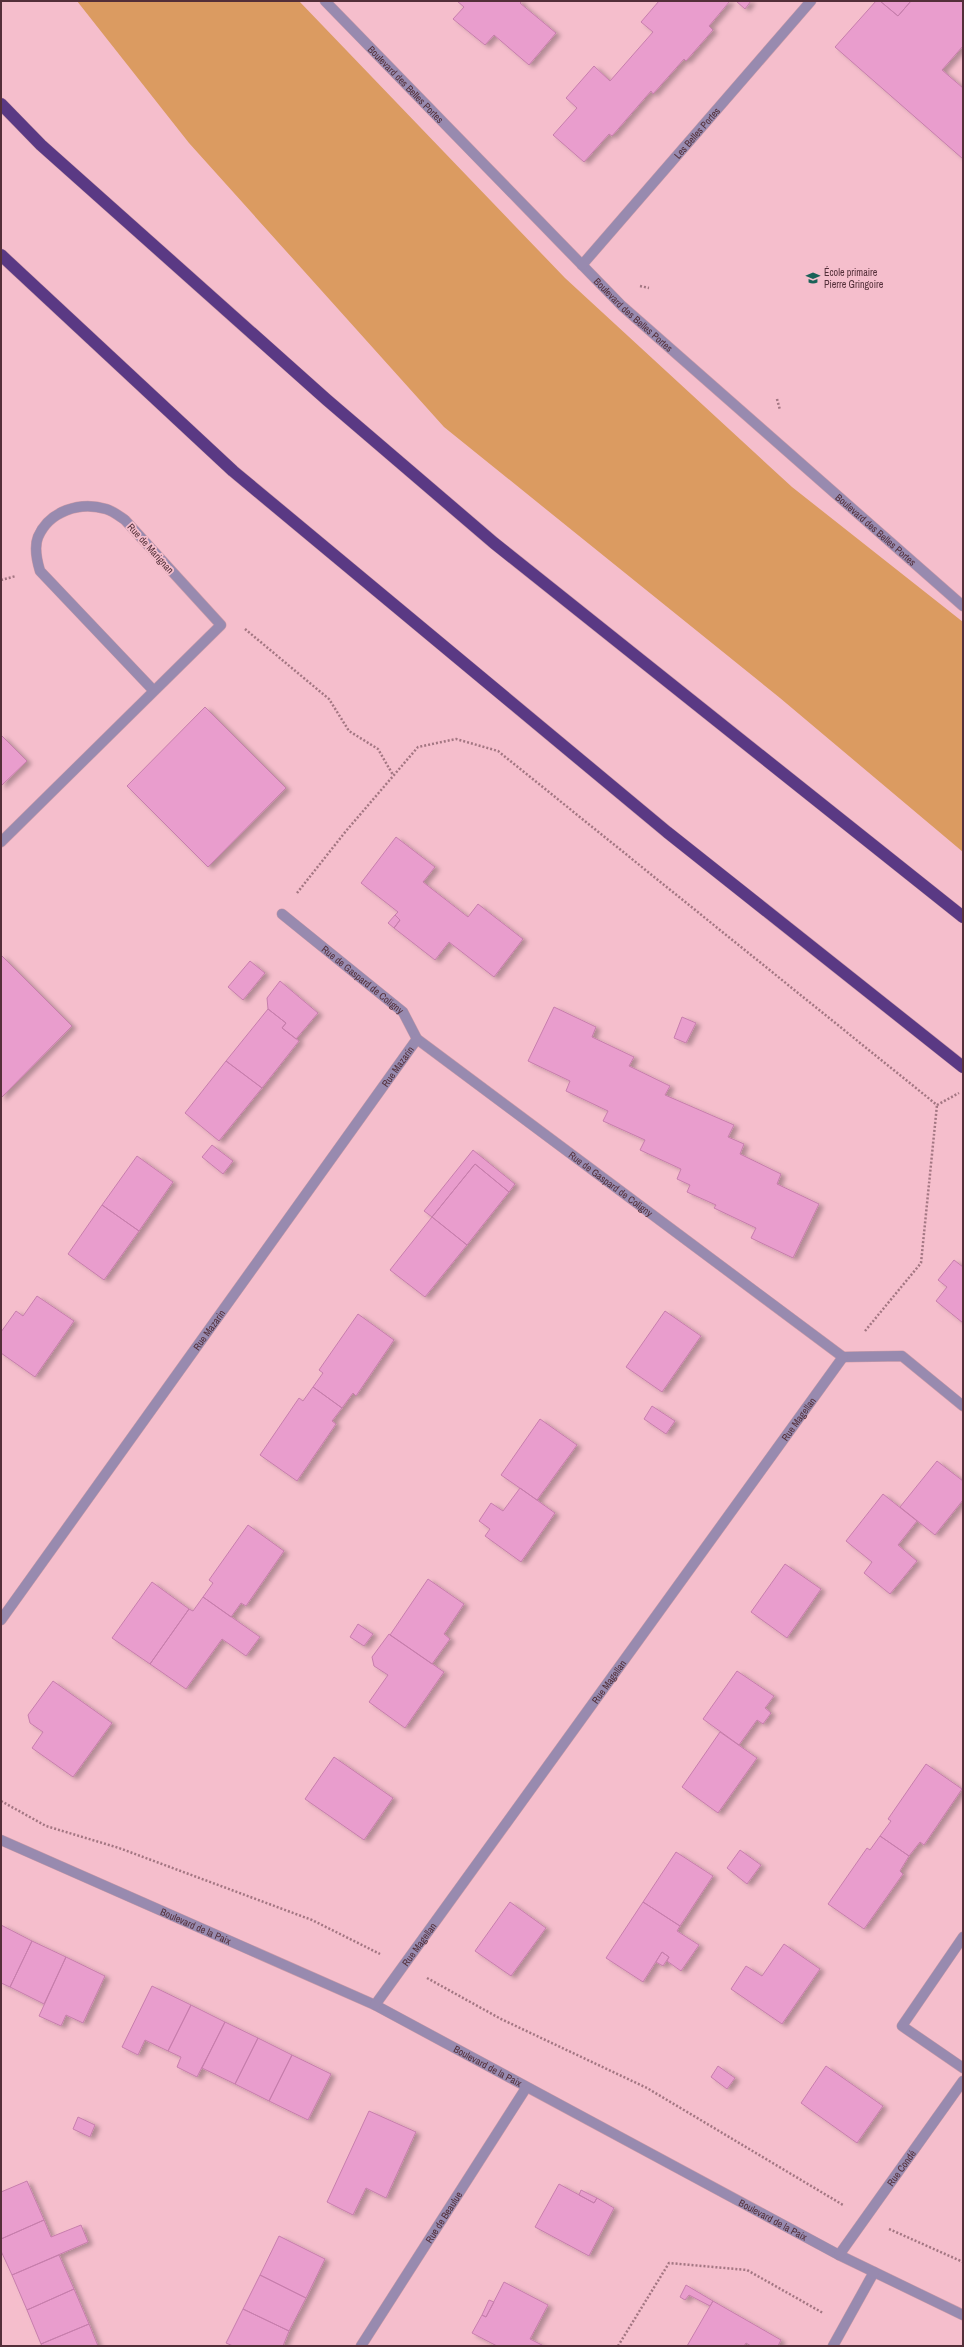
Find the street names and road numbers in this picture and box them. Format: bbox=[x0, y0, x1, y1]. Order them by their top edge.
street label: Boulevard des Belles Portes bbox=[365, 43, 446, 126]
street label: Les Belles Portes bbox=[671, 105, 723, 162]
street label: Boulevard des Belles Portes bbox=[591, 275, 675, 355]
street label: Boulevard des Belles Portes bbox=[833, 491, 919, 569]
street label: Rue de Marignan bbox=[125, 520, 177, 576]
street label: Rue de Gaspard de Coligny bbox=[319, 943, 407, 1017]
street label: Rue Mazarin bbox=[379, 1044, 417, 1089]
street label: Rue de Gaspard de Coligny bbox=[566, 1148, 656, 1220]
street label: Rue Mazarin bbox=[190, 1307, 228, 1353]
street label: Rue Magellan bbox=[779, 1395, 819, 1444]
street label: Rue Magellan bbox=[589, 1657, 629, 1706]
street label: Boulevard de la Paix bbox=[158, 1905, 234, 1948]
street label: Rue Magellan bbox=[399, 1920, 439, 1969]
street label: Boulevard de la Paix bbox=[451, 2043, 525, 2090]
street label: Rue Condé bbox=[884, 2147, 919, 2189]
street label: Rue de Beaulue bbox=[423, 2189, 465, 2246]
street label: Boulevard de la Paix bbox=[736, 2196, 810, 2244]

